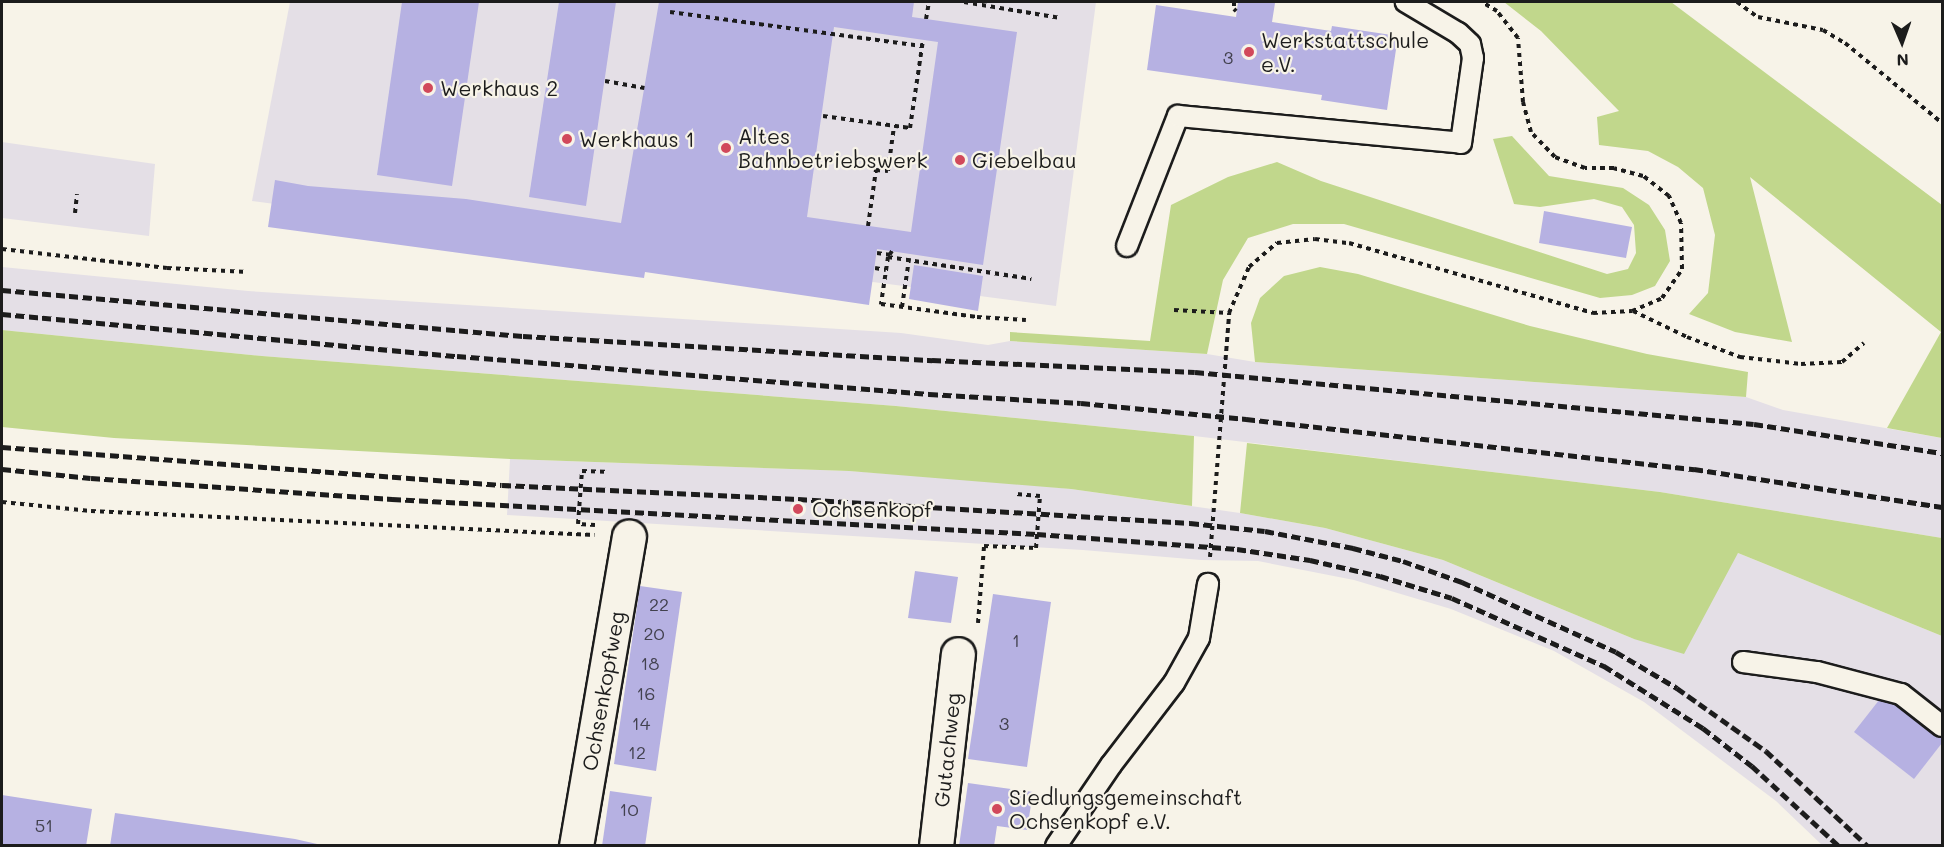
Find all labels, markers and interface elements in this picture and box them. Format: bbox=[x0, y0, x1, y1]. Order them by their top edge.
north arrow bbox=[1872, 12, 1932, 72]
place label: Werkstattschule e.V. bbox=[1261, 27, 1429, 77]
marker: Werkstattschule e.V. bbox=[1242, 45, 1256, 59]
house number: 3 bbox=[1223, 46, 1233, 68]
text: N bbox=[1896, 50, 1909, 71]
place label: Werkhaus 2 bbox=[440, 75, 558, 101]
marker: Werkhaus 2 bbox=[421, 81, 435, 95]
place label: Altes Bahnbetriebswerk bbox=[738, 123, 928, 173]
place label: Werkhaus 1 bbox=[579, 126, 695, 152]
marker: Werkhaus 1 bbox=[560, 132, 574, 146]
marker: Altes Bahnbetriebswerk bbox=[719, 141, 733, 155]
place label: Giebelbau bbox=[972, 147, 1077, 173]
marker: Giebelbau bbox=[953, 153, 967, 167]
place label: Ochsenkopf bbox=[812, 496, 932, 522]
marker: Ochsenkopf bbox=[789, 500, 807, 518]
house number: 22 bbox=[649, 593, 669, 615]
street label: Ochsenkopfweg bbox=[577, 609, 629, 773]
house number: 20 bbox=[643, 622, 665, 644]
house number: 1 bbox=[1012, 629, 1020, 651]
house number: 18 bbox=[641, 652, 659, 674]
house number: 16 bbox=[637, 682, 655, 704]
street label: Gutachweg bbox=[928, 691, 966, 809]
house number: 14 bbox=[632, 712, 650, 734]
house number: 3 bbox=[999, 712, 1009, 734]
house number: 12 bbox=[628, 741, 646, 763]
place label: Siedlungsgemeinschaft Ochsenkopf e.V. bbox=[1009, 784, 1242, 834]
house number: 10 bbox=[619, 798, 639, 820]
marker: Siedlungsgemeinschaft Ochsenkopf e.V. bbox=[990, 802, 1004, 816]
house number: 51 bbox=[35, 814, 53, 836]

